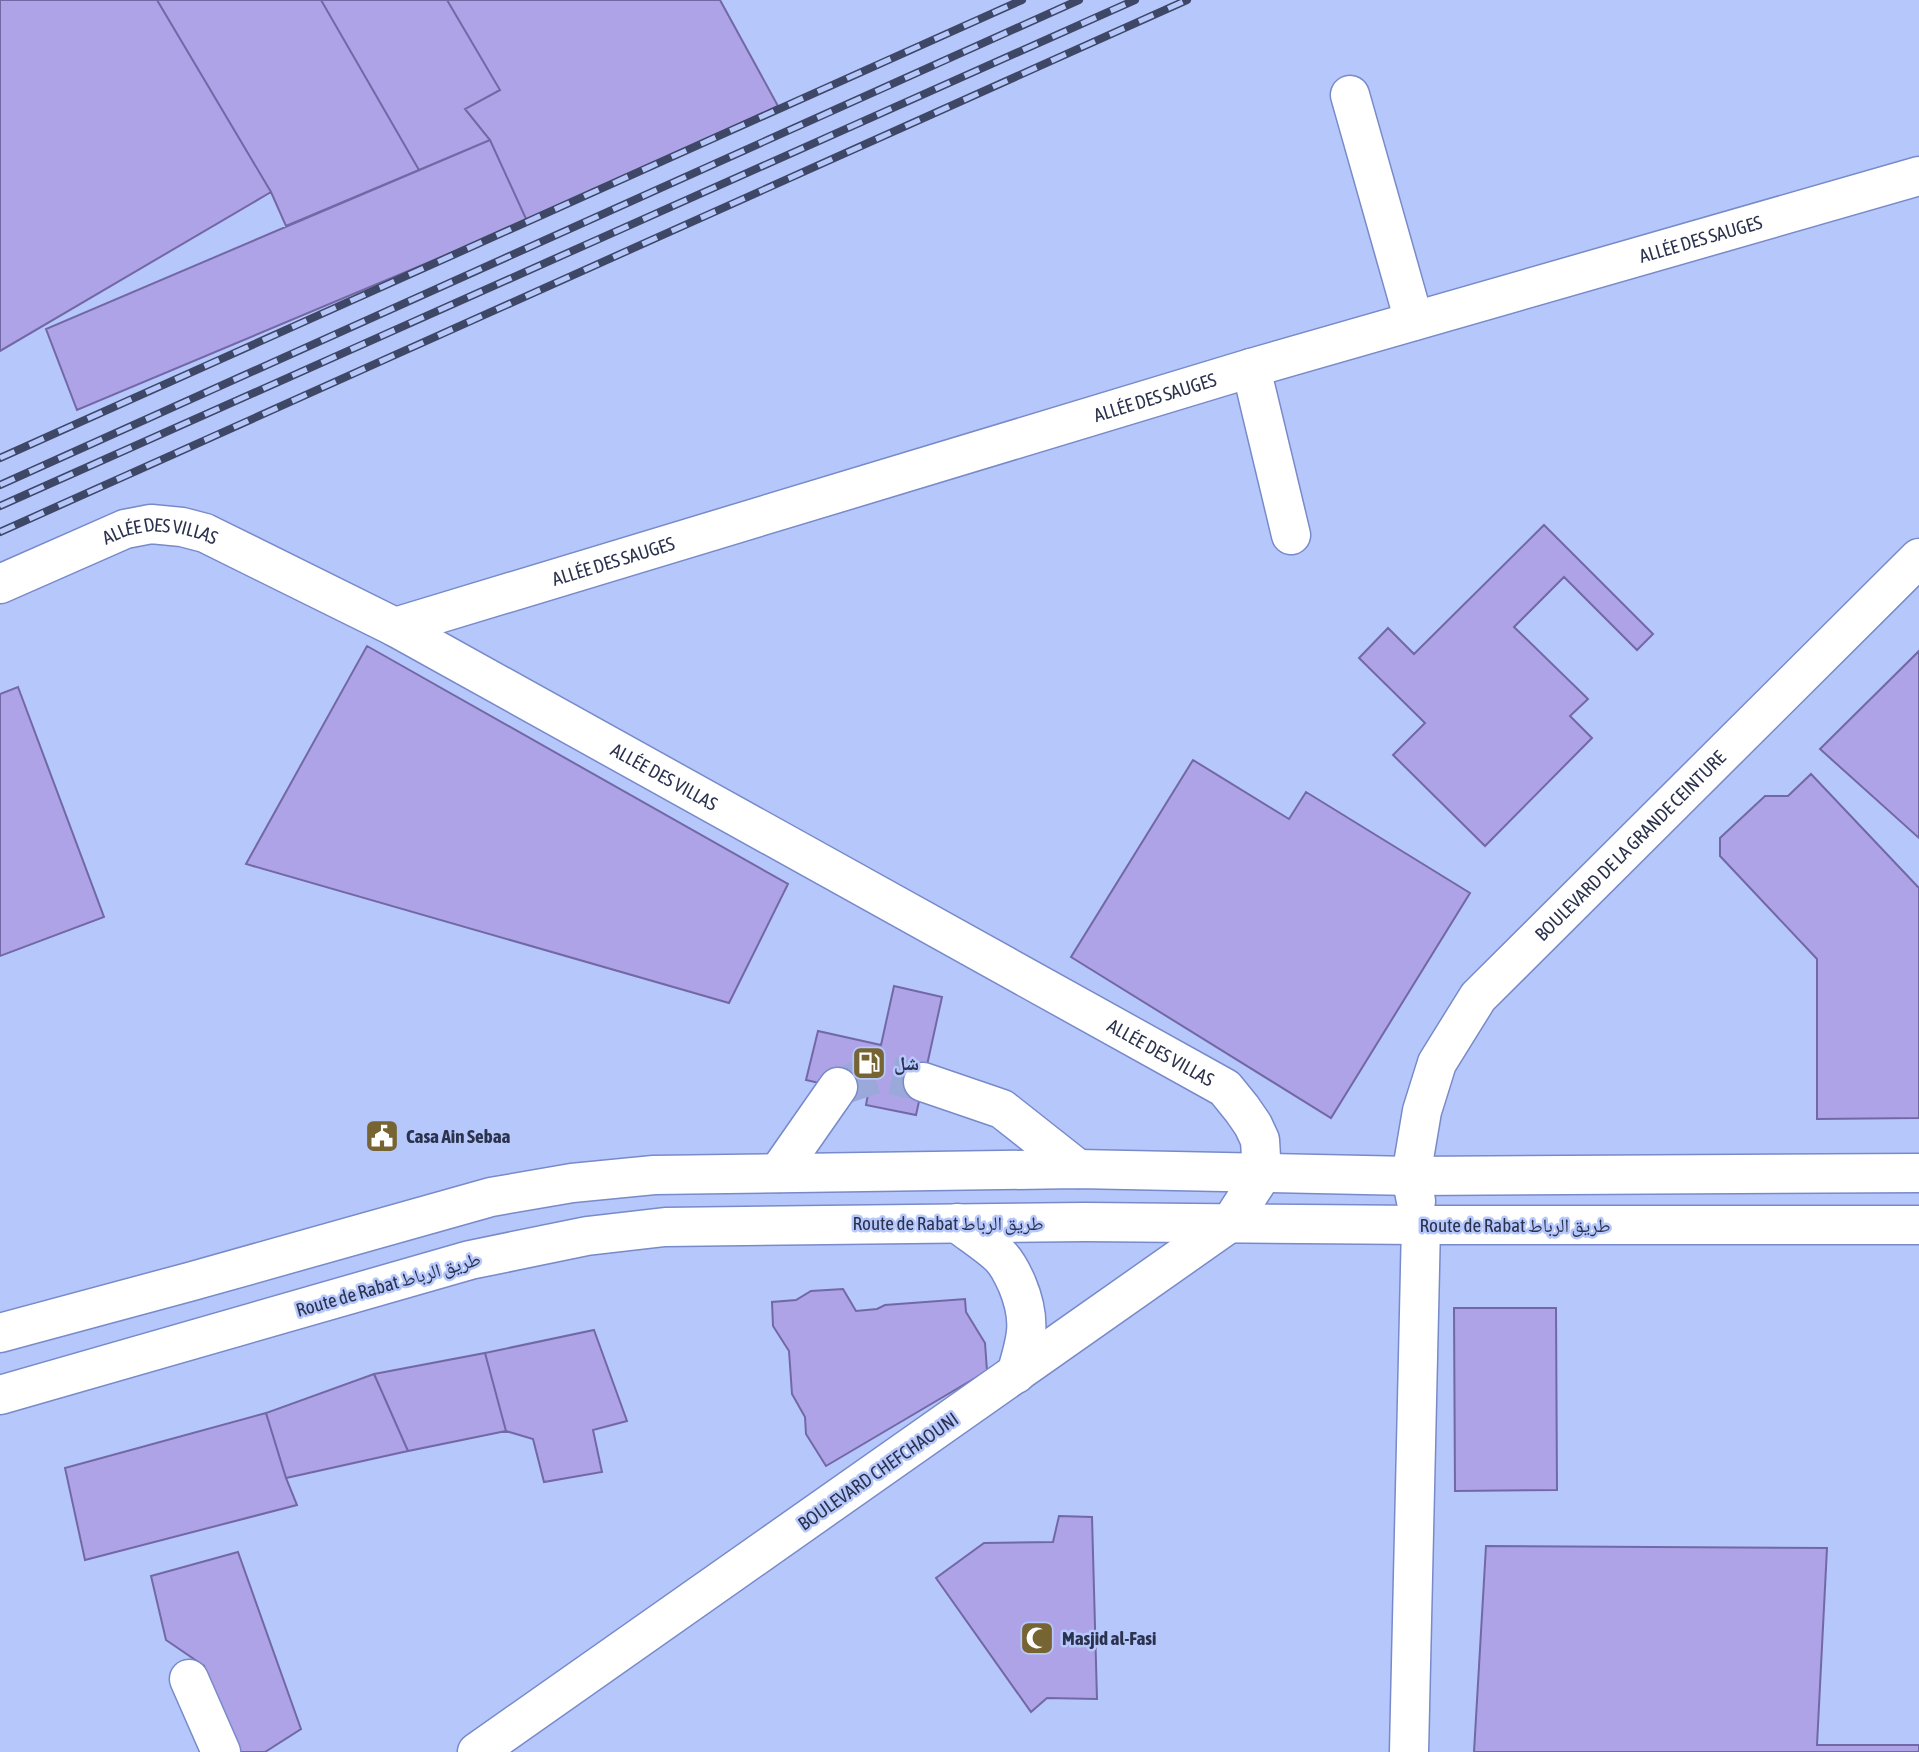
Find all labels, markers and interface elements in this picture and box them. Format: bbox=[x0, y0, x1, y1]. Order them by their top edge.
street label: ALLÉE DES SAUGES bbox=[1636, 211, 1765, 267]
street label: ALLÉE DES SAUGES bbox=[1091, 368, 1219, 426]
street label: ALLÉE DES VILLAS bbox=[99, 513, 222, 549]
street label: ALLÉE DES SAUGES bbox=[549, 532, 677, 590]
street label: ALLÉE DES VILLAS bbox=[607, 738, 721, 815]
street label: BOULEVARD DE LA GRANDE CEINTURE bbox=[1530, 746, 1730, 945]
street label: ALLÉE DES VILLAS bbox=[1104, 1014, 1218, 1091]
fuel station icon: شل bbox=[850, 1044, 888, 1082]
place label: شل bbox=[894, 1052, 919, 1075]
public building icon: Casa Ain Sebaa bbox=[363, 1117, 401, 1155]
place label: Casa Ain Sebaa bbox=[406, 1125, 510, 1147]
street label: Route de Rabat طريق الرباط bbox=[852, 1212, 1044, 1235]
street label: Route de Rabat طريق الرباط bbox=[1419, 1214, 1611, 1237]
street label: Route de Rabat طريق الرباط bbox=[293, 1247, 483, 1322]
street label: BOULEVARD CHEFCHAOUNI bbox=[794, 1407, 962, 1535]
mosque icon: Masjid al-Fasi bbox=[1018, 1619, 1056, 1657]
place label: Masjid al-Fasi bbox=[1062, 1627, 1156, 1649]

